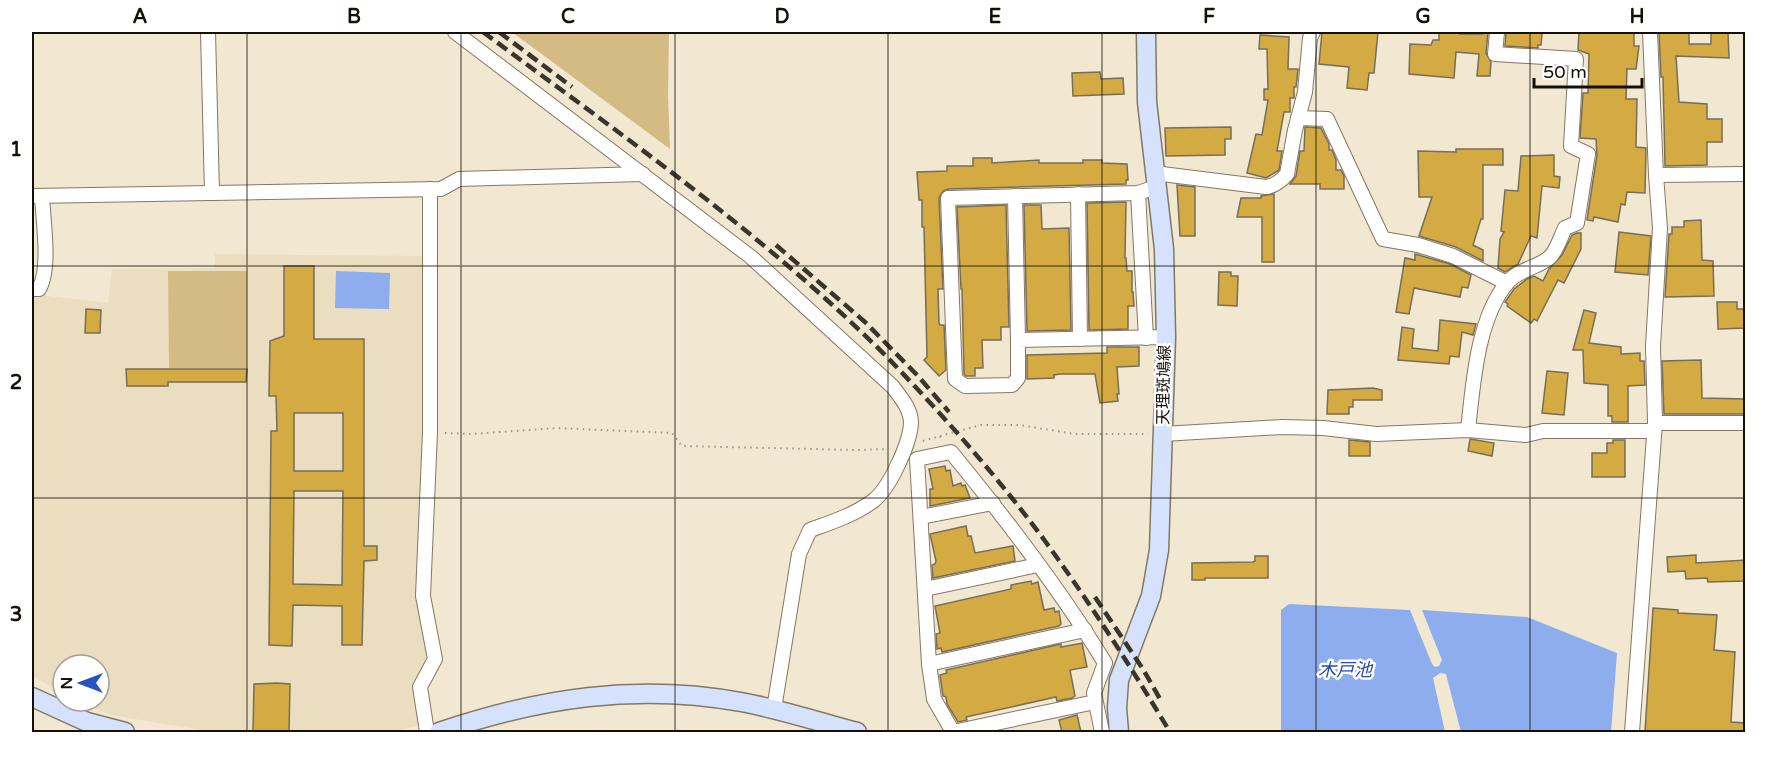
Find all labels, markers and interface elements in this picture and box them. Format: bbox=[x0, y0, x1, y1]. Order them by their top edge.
text: A bbox=[133, 5, 148, 29]
text: B bbox=[347, 5, 361, 29]
text: C bbox=[561, 5, 575, 29]
text: D bbox=[774, 5, 790, 29]
text: E bbox=[989, 5, 1002, 29]
text: F bbox=[1203, 5, 1215, 29]
text: G bbox=[1415, 5, 1431, 29]
text: H bbox=[1629, 5, 1645, 29]
scale bar bbox=[1534, 51, 1642, 89]
text: 50 m bbox=[1543, 61, 1587, 83]
text: 1 bbox=[10, 138, 22, 162]
street label: 天理斑鳩線 bbox=[1153, 345, 1175, 425]
text: 2 bbox=[10, 371, 22, 395]
text: 3 bbox=[10, 603, 22, 627]
north arrow bbox=[51, 653, 111, 713]
water label: 木戸池 bbox=[1318, 659, 1374, 681]
text: N bbox=[57, 677, 77, 689]

